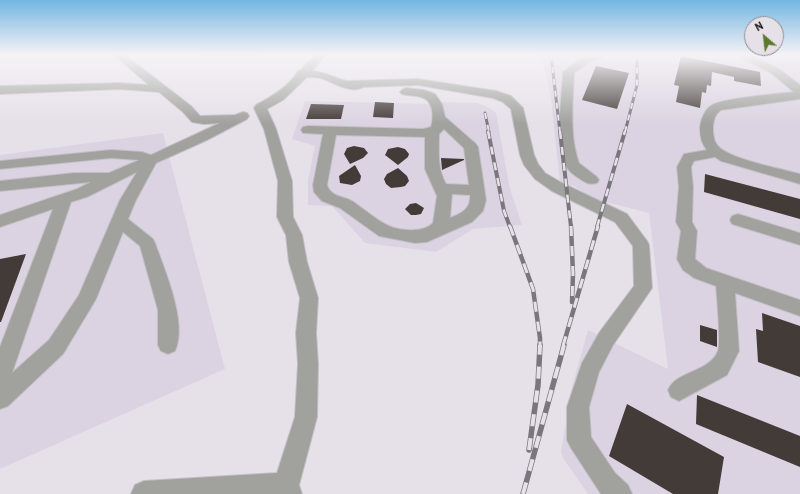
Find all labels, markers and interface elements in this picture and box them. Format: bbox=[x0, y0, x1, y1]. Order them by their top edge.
north arrow bbox=[744, 16, 784, 56]
text: N bbox=[752, 18, 765, 34]

